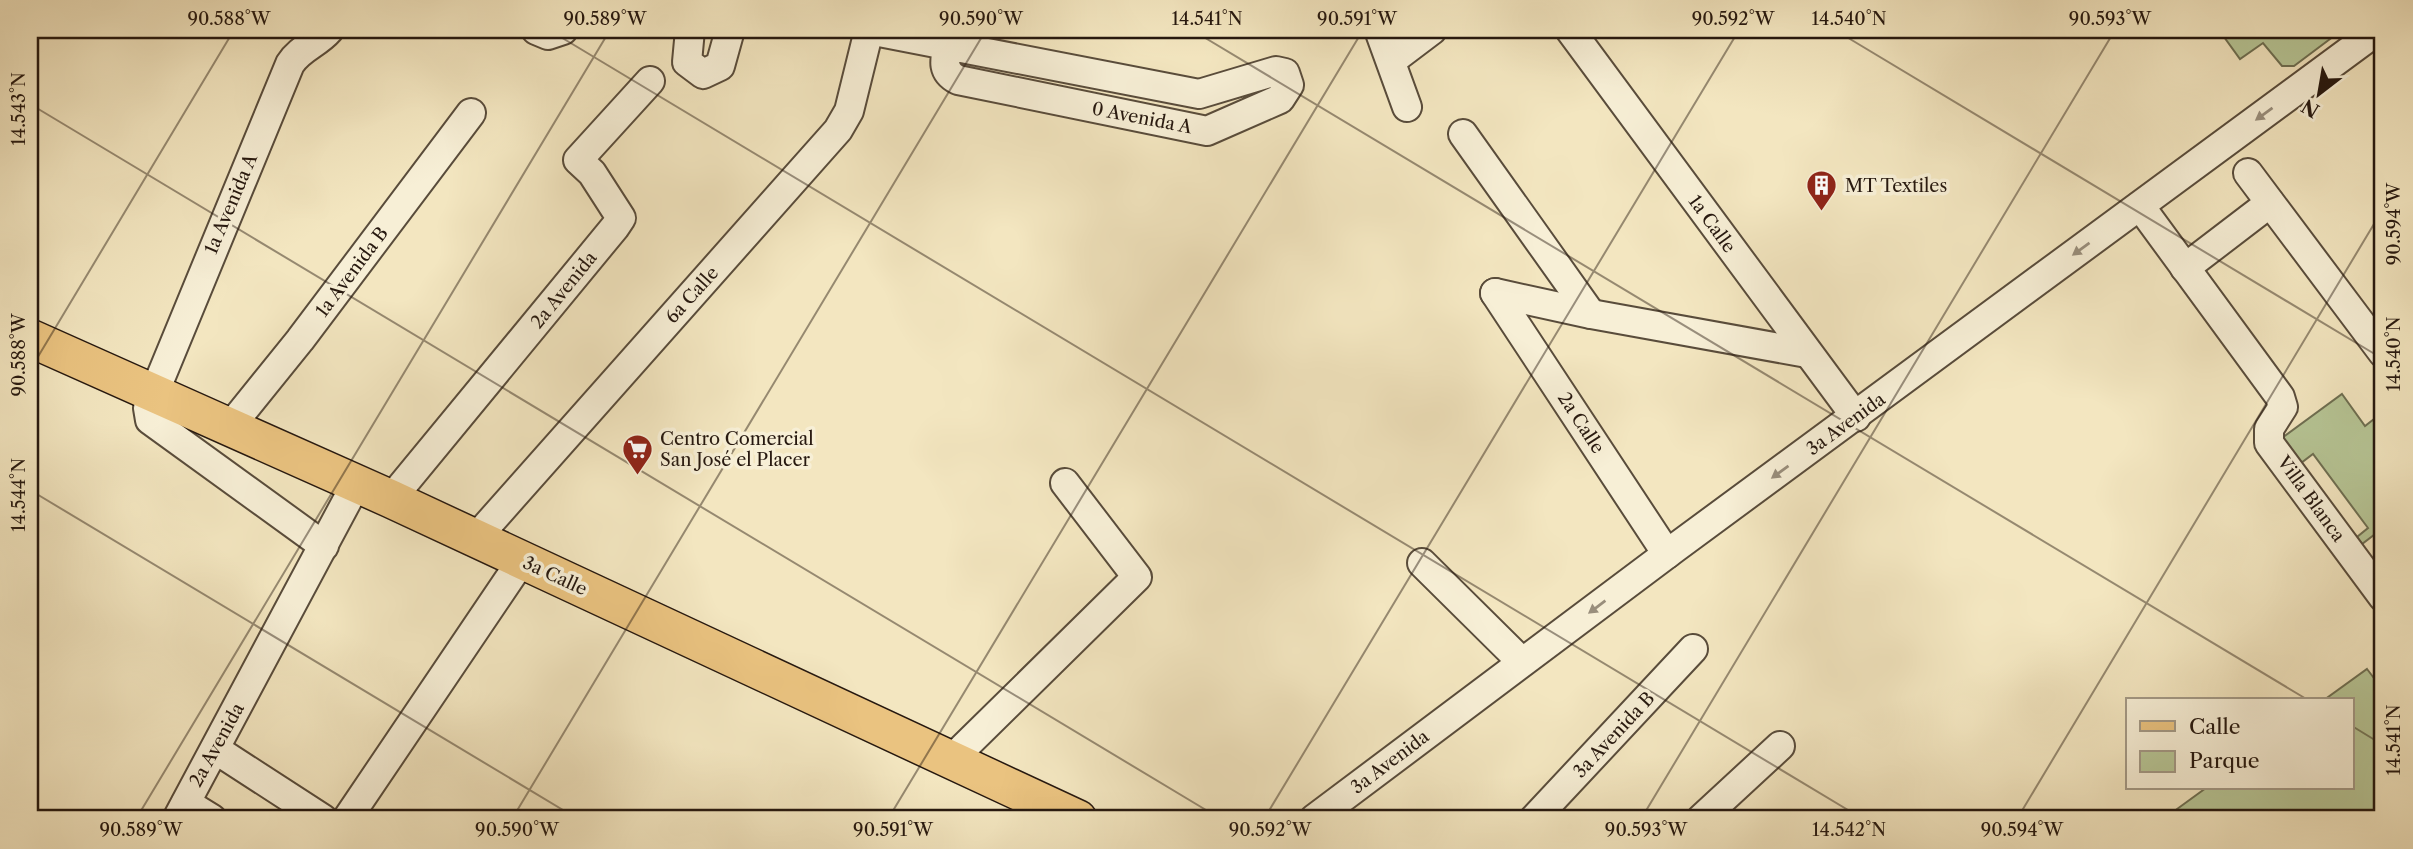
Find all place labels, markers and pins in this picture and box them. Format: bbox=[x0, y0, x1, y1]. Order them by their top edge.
building icon: MT Textiles bbox=[1805, 169, 1839, 213]
place label: MT Textiles bbox=[1845, 175, 1947, 197]
place label: Centro Comercial San José el Placer bbox=[660, 428, 814, 471]
supermarket icon: Centro Comercial San José el Placer bbox=[620, 432, 654, 476]

